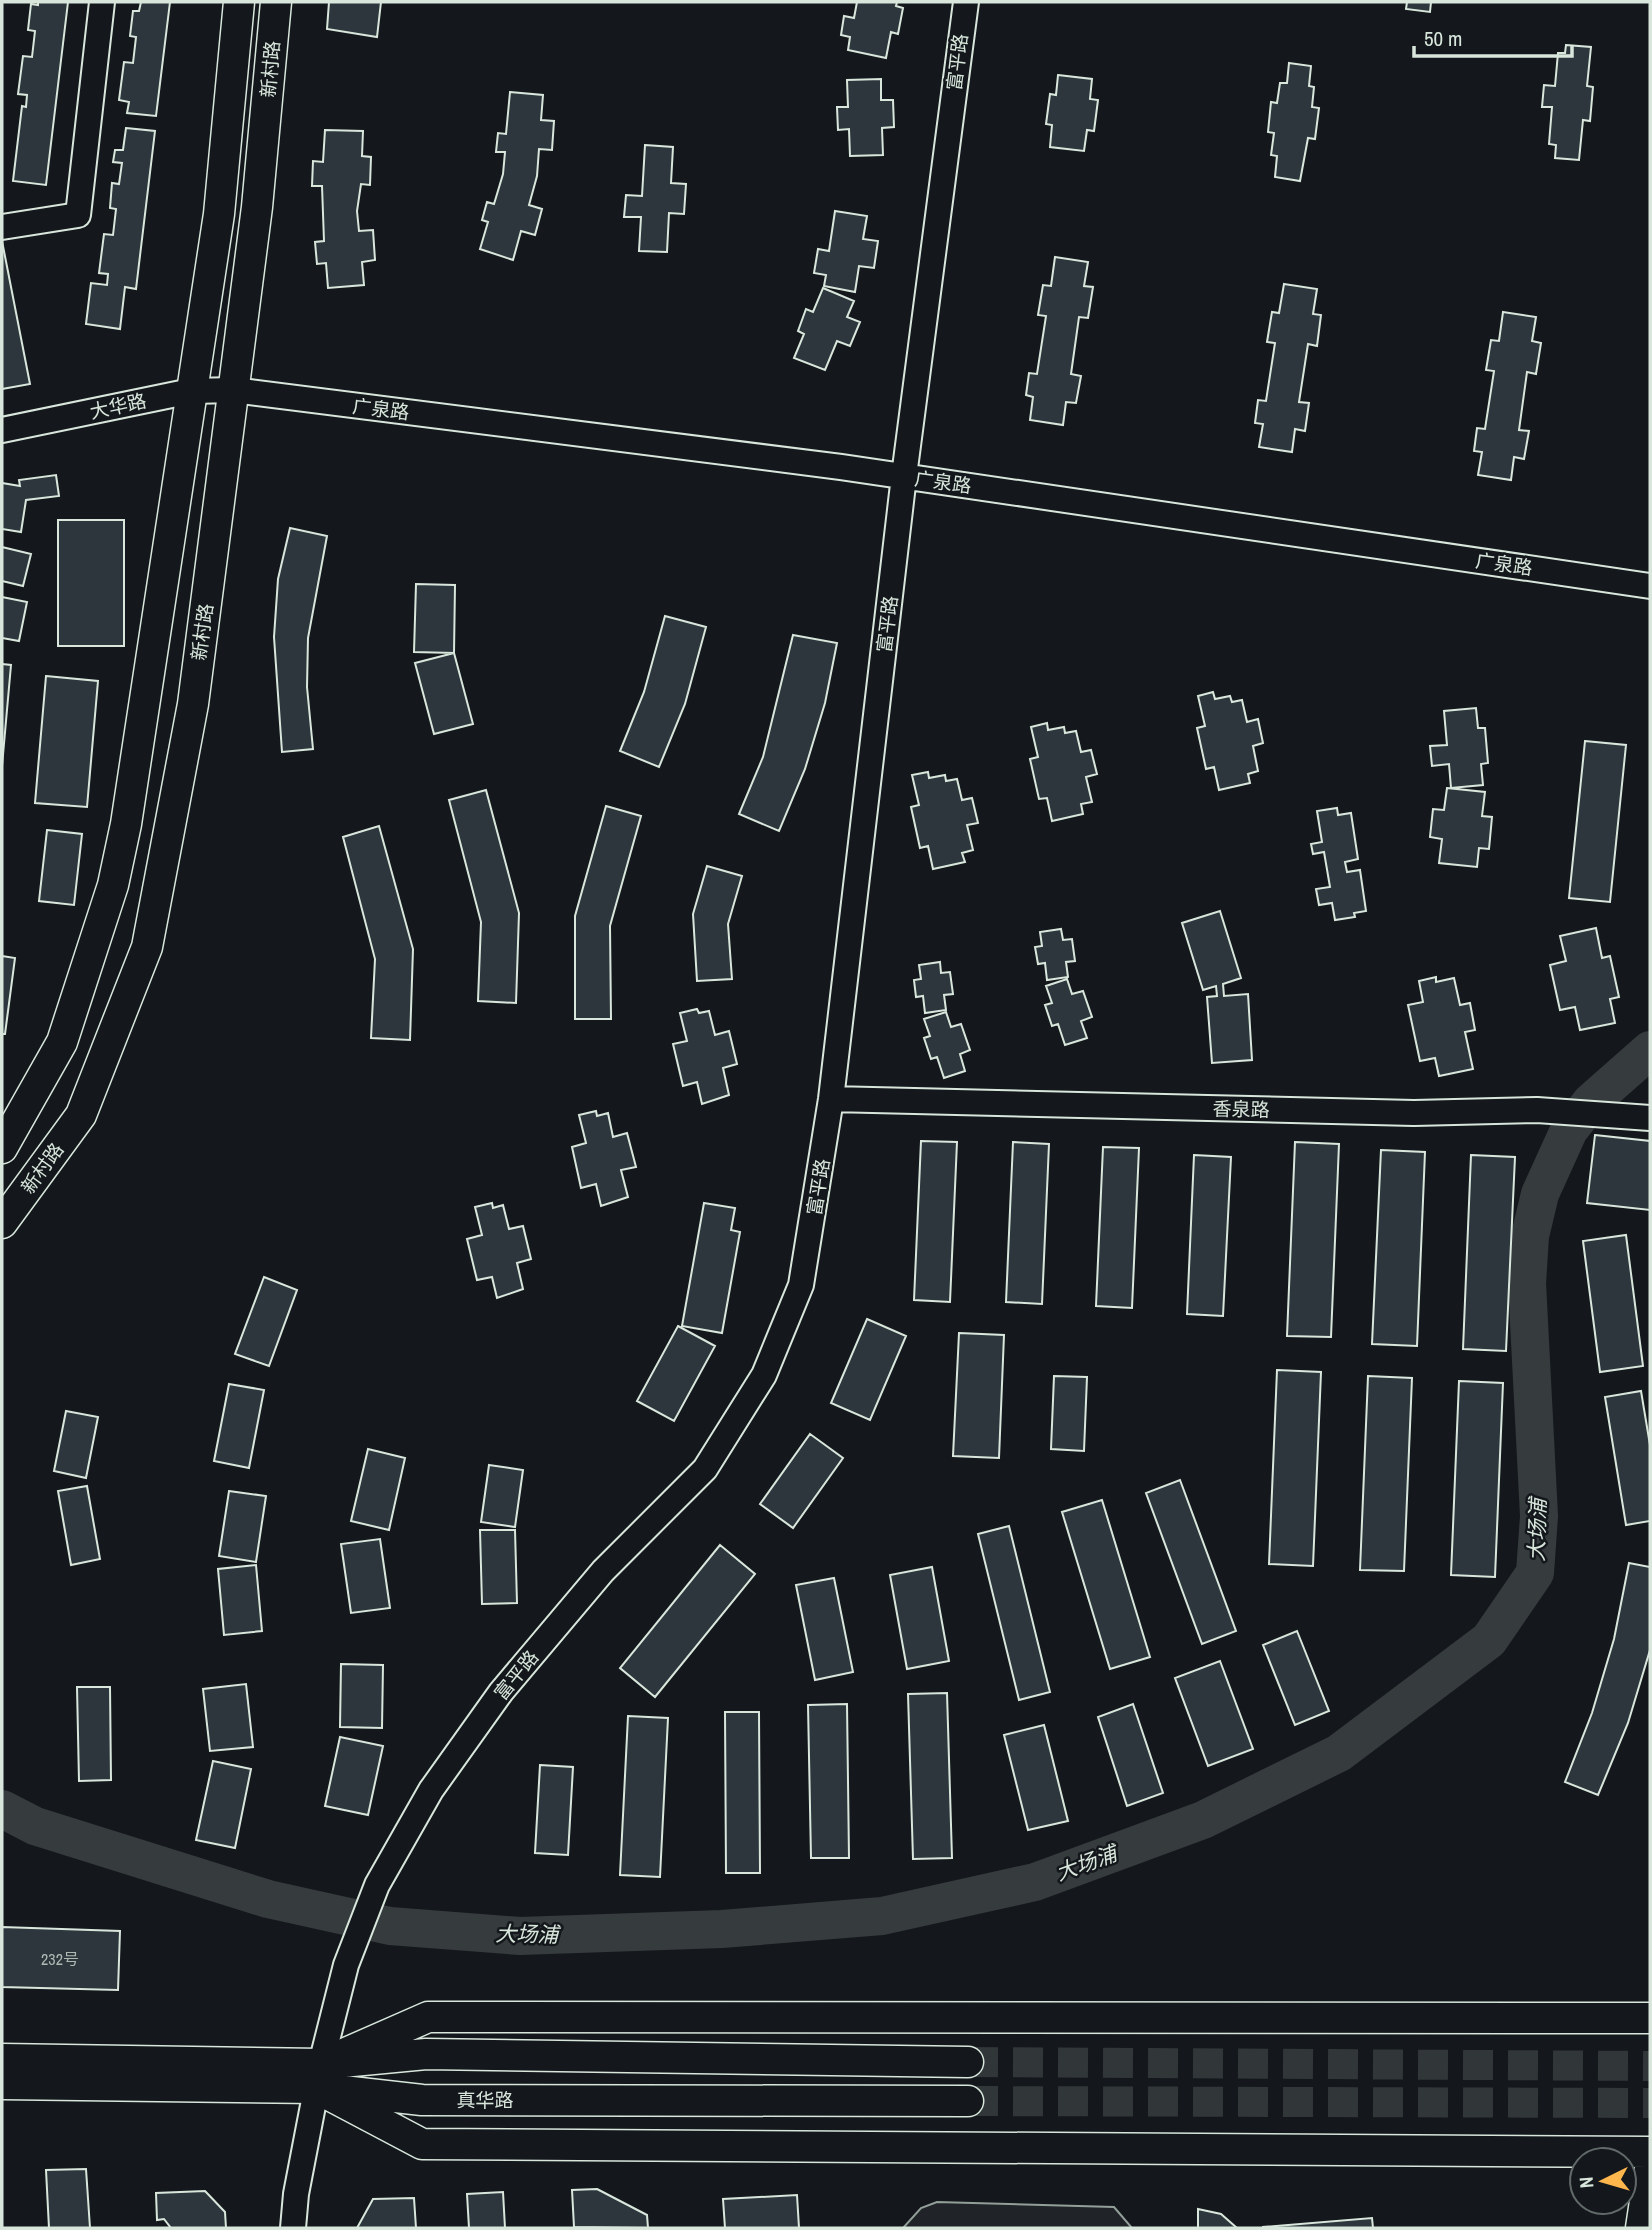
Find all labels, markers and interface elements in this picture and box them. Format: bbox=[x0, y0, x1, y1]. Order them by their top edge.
scale bar bbox=[1414, 14, 1572, 58]
text: 50 m bbox=[1424, 24, 1462, 53]
street label: 富平路 bbox=[941, 32, 973, 92]
street label: 新村路 bbox=[255, 39, 285, 99]
street label: 大华路 bbox=[87, 387, 149, 425]
street label: 广泉路 bbox=[351, 393, 411, 425]
street label: 广泉路 bbox=[913, 465, 973, 499]
street label: 广泉路 bbox=[1474, 547, 1534, 581]
street label: 富平路 bbox=[871, 594, 903, 654]
street label: 新村路 bbox=[185, 602, 219, 662]
street label: 香泉路 bbox=[1212, 1096, 1270, 1122]
street label: 新村路 bbox=[15, 1137, 69, 1199]
street label: 富平路 bbox=[801, 1157, 835, 1217]
water label: 大场浦 bbox=[1521, 1495, 1553, 1562]
street label: 富平路 bbox=[488, 1645, 544, 1705]
water label: 大场浦 bbox=[1051, 1838, 1123, 1887]
water label: 大场浦 bbox=[495, 1919, 562, 1949]
house number: 232号 bbox=[41, 1948, 79, 1970]
street label: 真华路 bbox=[456, 2087, 514, 2113]
north arrow bbox=[1568, 2146, 1638, 2216]
text: N bbox=[1573, 2176, 1600, 2189]

